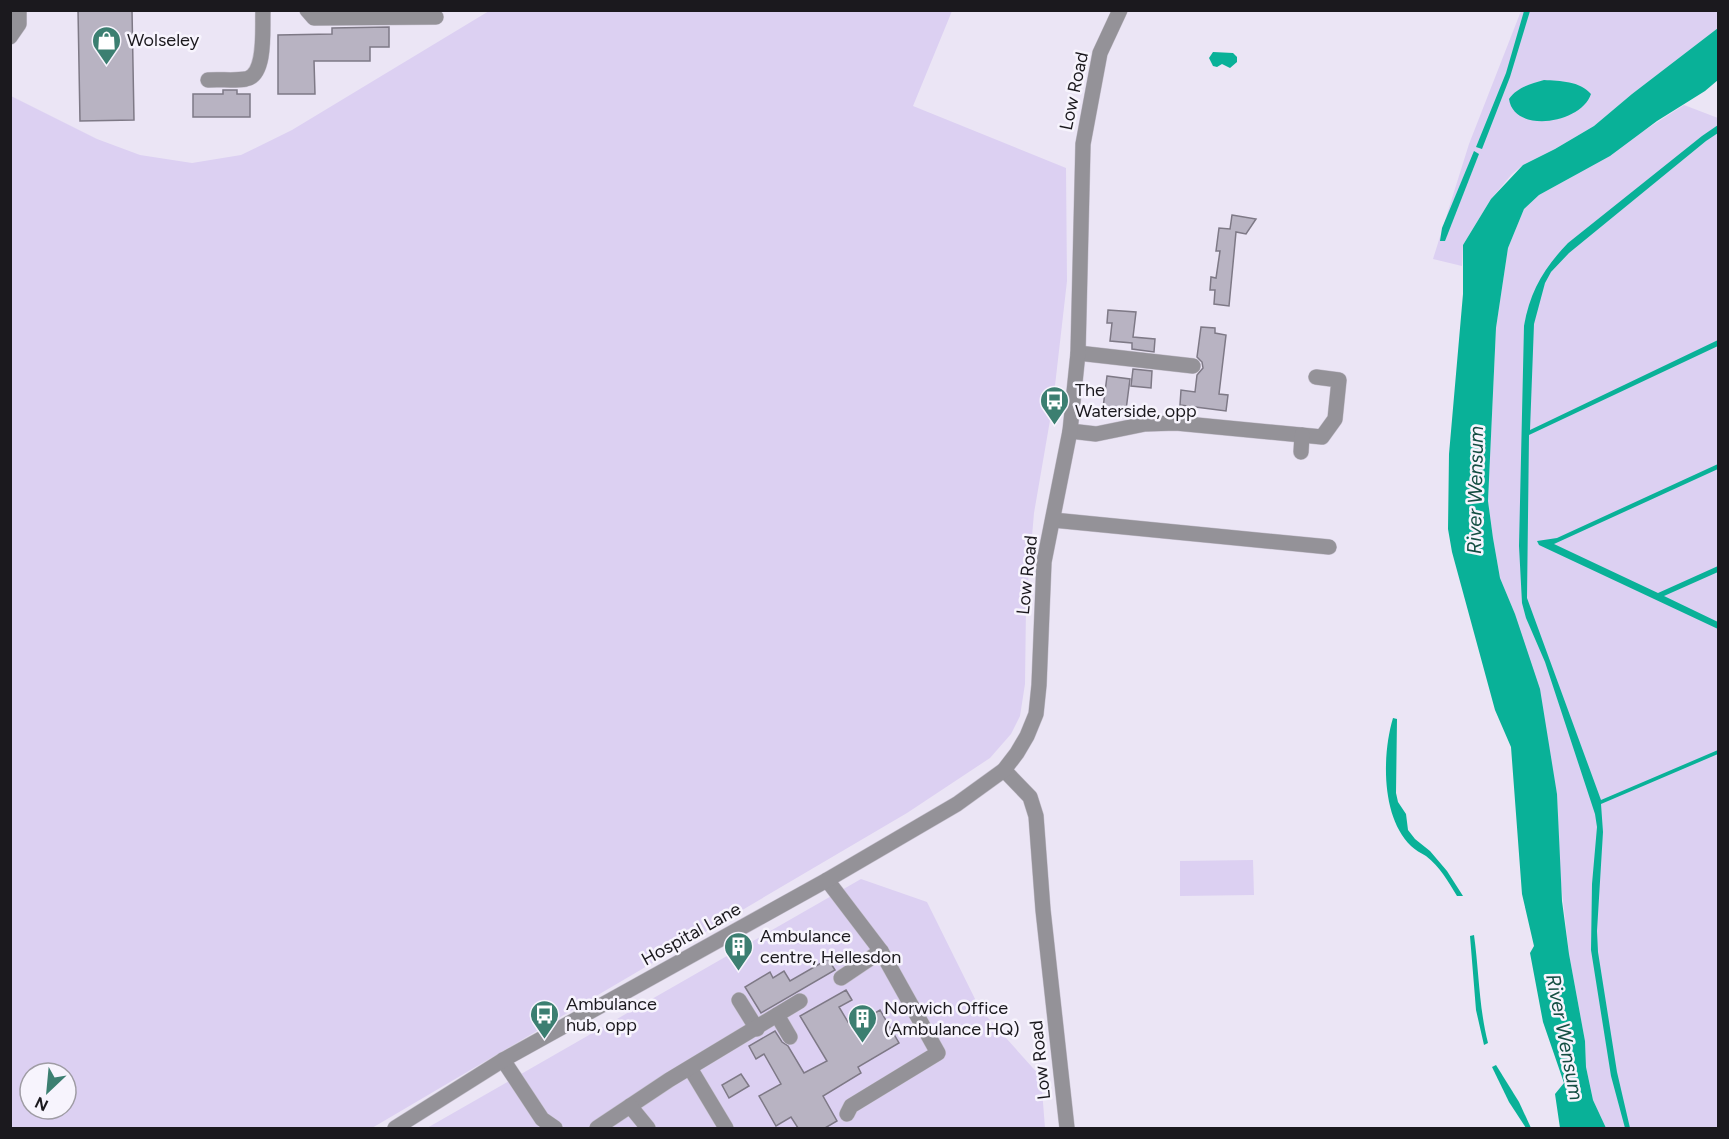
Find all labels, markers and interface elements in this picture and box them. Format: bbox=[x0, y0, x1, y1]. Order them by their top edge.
shop icon: Wolseley bbox=[90, 24, 122, 66]
place label: Wolseley bbox=[127, 29, 200, 51]
street label: Low Road bbox=[1055, 50, 1093, 132]
place label: The Waterside, opp bbox=[1075, 379, 1197, 422]
bus stop icon: The Waterside, opp bbox=[1038, 384, 1070, 426]
water label: River Wensum bbox=[1462, 426, 1488, 554]
street label: Low Road bbox=[1012, 534, 1042, 616]
street label: Hospital Lane bbox=[638, 898, 745, 970]
place label: Ambulance centre, Hellesdon bbox=[760, 925, 901, 968]
building icon: Ambulance centre, Hellesdon bbox=[723, 930, 755, 972]
water label: River Wensum bbox=[1541, 972, 1589, 1102]
place label: Ambulance hub, opp bbox=[566, 993, 657, 1036]
place label: Norwich Office (Ambulance HQ) bbox=[884, 997, 1020, 1040]
bus stop icon: Ambulance hub, opp bbox=[529, 998, 561, 1040]
building icon: Norwich Office (Ambulance HQ) bbox=[847, 1002, 879, 1044]
street label: Low Road bbox=[1025, 1019, 1055, 1101]
north arrow bbox=[18, 1061, 78, 1121]
text: N bbox=[32, 1093, 51, 1115]

